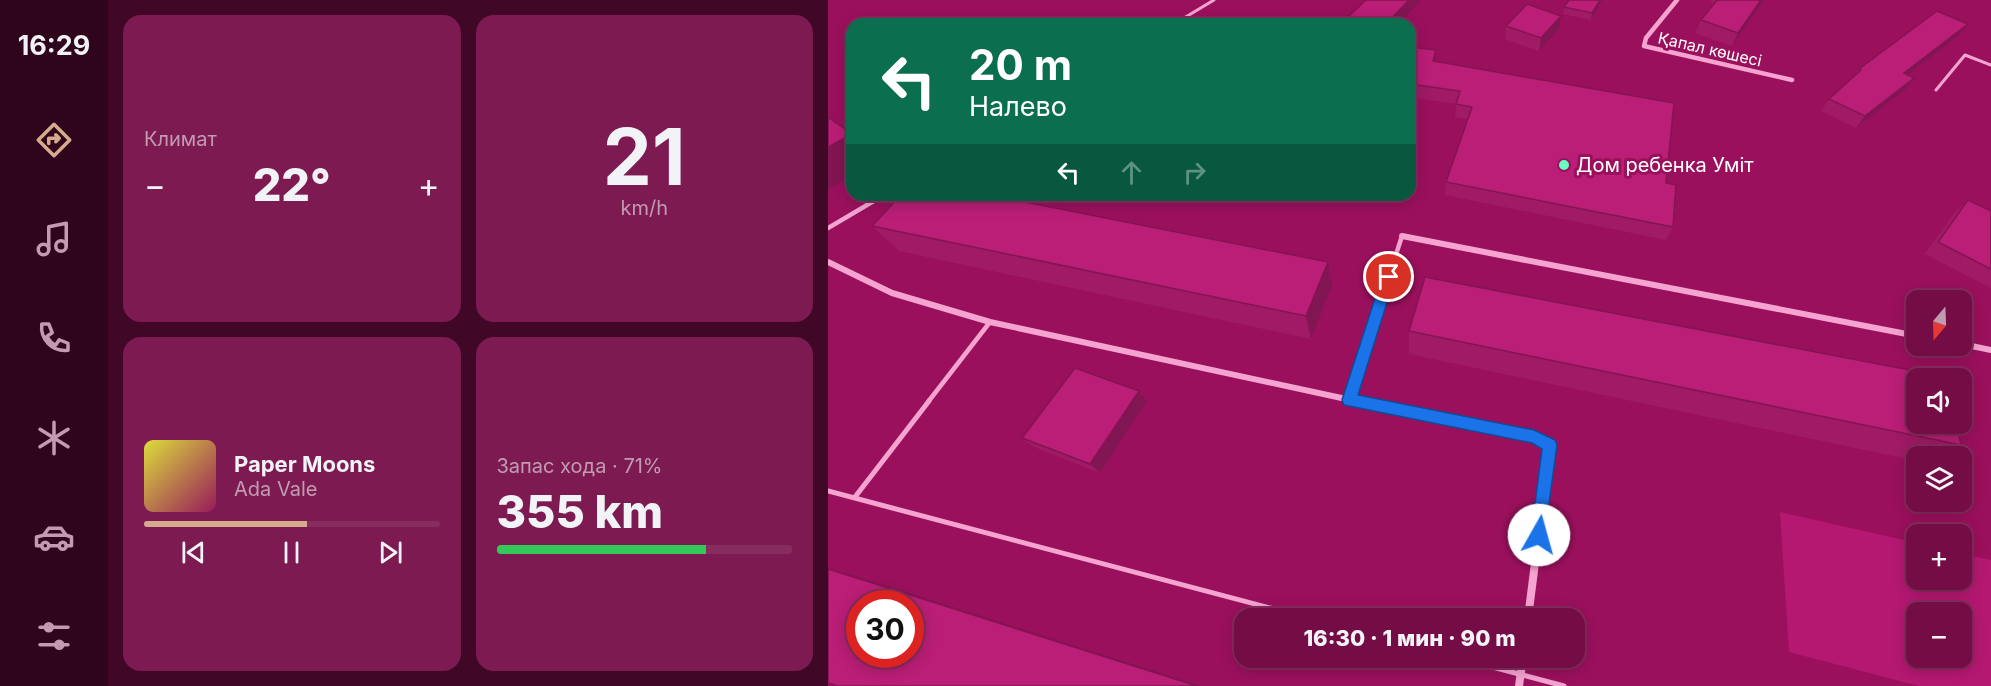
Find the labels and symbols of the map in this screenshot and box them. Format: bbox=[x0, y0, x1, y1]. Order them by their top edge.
street label: Қапал көшесі bbox=[1656, 27, 1764, 71]
place label: Дом ребенка Умiт bbox=[1576, 153, 1754, 177]
marker: Дом ребенка Умiт bbox=[1557, 158, 1571, 172]
pin bbox=[1363, 251, 1414, 302]
north arrow bbox=[1906, 290, 1972, 356]
position arrow bbox=[1507, 503, 1571, 567]
speed limit sign: 30 bbox=[846, 590, 924, 668]

